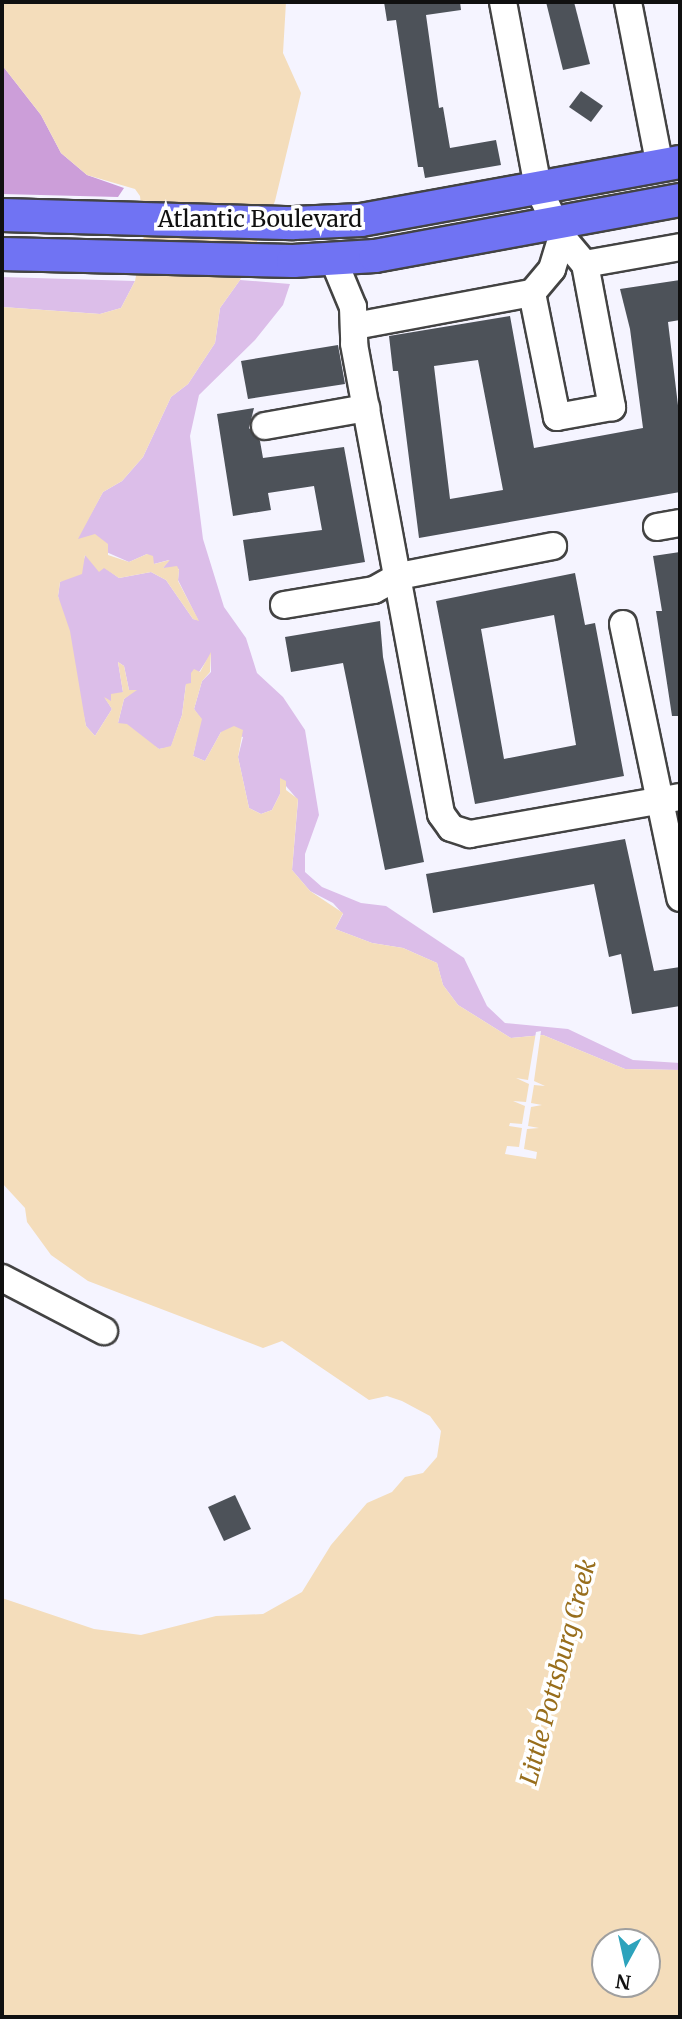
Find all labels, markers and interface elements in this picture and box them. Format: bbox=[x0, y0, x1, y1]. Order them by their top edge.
street label: Atlantic Boulevard bbox=[158, 205, 362, 233]
water label: Little Pottsburg Creek bbox=[514, 1556, 602, 1788]
north arrow bbox=[591, 1928, 661, 1998]
text: N bbox=[614, 1969, 632, 1995]

